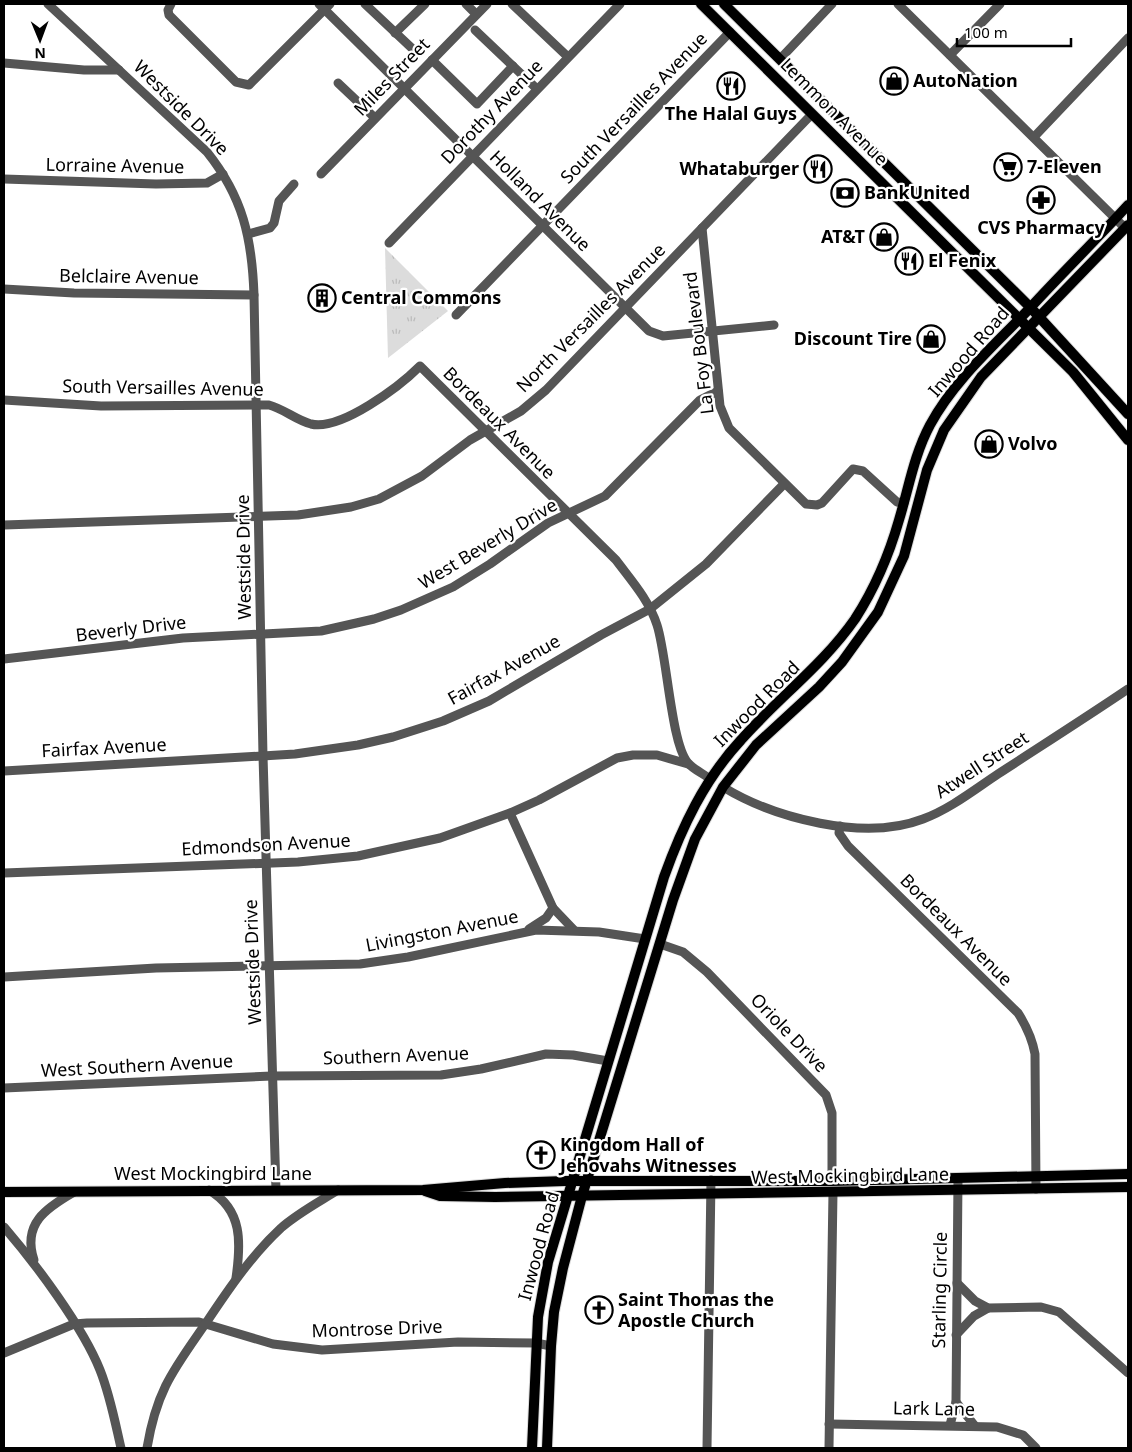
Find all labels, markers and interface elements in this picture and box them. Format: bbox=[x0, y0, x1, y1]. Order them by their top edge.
north arrow bbox=[15, 15, 65, 65]
scale bar bbox=[957, 15, 1071, 47]
text: 100 m bbox=[964, 22, 1008, 42]
street label: South Versailles Avenue bbox=[555, 26, 712, 188]
street label: Miles Street bbox=[348, 32, 435, 120]
text: N bbox=[34, 44, 46, 63]
street label: Lemmon Avenue bbox=[776, 52, 894, 170]
street label: Westside Drive bbox=[129, 54, 235, 160]
street label: Dorothy Avenue bbox=[435, 54, 547, 169]
shop icon: AutoNation bbox=[879, 66, 909, 96]
place label: AutoNation bbox=[913, 68, 1018, 92]
restaurant icon: The Halal Guys bbox=[716, 71, 746, 101]
place label: The Halal Guys bbox=[665, 101, 797, 125]
street label: Holland Avenue bbox=[485, 145, 596, 256]
street label: Lorraine Avenue bbox=[45, 152, 185, 178]
supermarket icon: 7-Eleven bbox=[993, 152, 1023, 182]
restaurant icon: Whataburger bbox=[803, 154, 833, 184]
place label: 7-Eleven bbox=[1027, 154, 1102, 178]
place label: Whataburger bbox=[679, 156, 799, 180]
bank icon: BankUnited bbox=[830, 178, 860, 208]
place label: BankUnited bbox=[864, 180, 970, 204]
pharmacy icon: CVS Pharmacy bbox=[1026, 185, 1056, 215]
place label: CVS Pharmacy bbox=[977, 215, 1105, 239]
shop icon: AT&T bbox=[869, 222, 899, 252]
place label: AT&T bbox=[821, 224, 866, 248]
street label: North Versailles Avenue bbox=[511, 238, 670, 397]
restaurant icon: El Fenix bbox=[894, 246, 924, 276]
place label: El Fenix bbox=[928, 248, 997, 272]
street label: Belclaire Avenue bbox=[59, 263, 199, 289]
street label: La Foy Boulevard bbox=[677, 270, 719, 416]
building icon: Central Commons bbox=[307, 283, 337, 313]
place label: Central Commons bbox=[341, 285, 501, 309]
street label: Inwood Road bbox=[922, 301, 1014, 402]
shop icon: Discount Tire bbox=[916, 324, 946, 354]
place label: Discount Tire bbox=[794, 326, 912, 350]
street label: Bordeaux Avenue bbox=[438, 361, 561, 484]
street label: South Versailles Avenue bbox=[62, 373, 264, 401]
shop icon: Volvo bbox=[974, 429, 1004, 459]
place label: Volvo bbox=[1008, 431, 1057, 455]
street label: West Beverly Drive bbox=[414, 492, 561, 594]
street label: Westside Drive bbox=[230, 494, 256, 620]
street label: Beverly Drive bbox=[74, 609, 188, 647]
street label: Fairfax Avenue bbox=[443, 628, 564, 710]
street label: Inwood Road bbox=[708, 655, 804, 751]
street label: Atwell Street bbox=[930, 725, 1033, 803]
street label: Fairfax Avenue bbox=[41, 732, 167, 762]
street label: Edmondson Avenue bbox=[181, 828, 351, 860]
street label: Bordeaux Avenue bbox=[895, 868, 1018, 991]
street label: Westside Drive bbox=[238, 899, 266, 1025]
street label: Livingston Avenue bbox=[363, 903, 520, 957]
street label: Oriole Drive bbox=[746, 988, 833, 1077]
street label: Southern Avenue bbox=[323, 1040, 469, 1070]
street label: West Southern Avenue bbox=[40, 1048, 234, 1082]
place label: Kingdom Hall of Jehovahs Witnesses bbox=[558, 1132, 737, 1177]
church icon: Kingdom Hall of Jehovahs Witnesses bbox=[526, 1140, 556, 1170]
street label: West Mockingbird Lane bbox=[114, 1161, 312, 1185]
street label: West Mockingbird Lane bbox=[751, 1161, 949, 1189]
street label: Inwood Road bbox=[512, 1188, 564, 1303]
street label: Starling Circle bbox=[926, 1231, 952, 1348]
place label: Saint Thomas the Apostle Church bbox=[618, 1287, 774, 1332]
church icon: Saint Thomas the Apostle Church bbox=[584, 1295, 614, 1325]
street label: Montrose Drive bbox=[311, 1314, 443, 1342]
street label: Lark Lane bbox=[893, 1395, 975, 1421]

